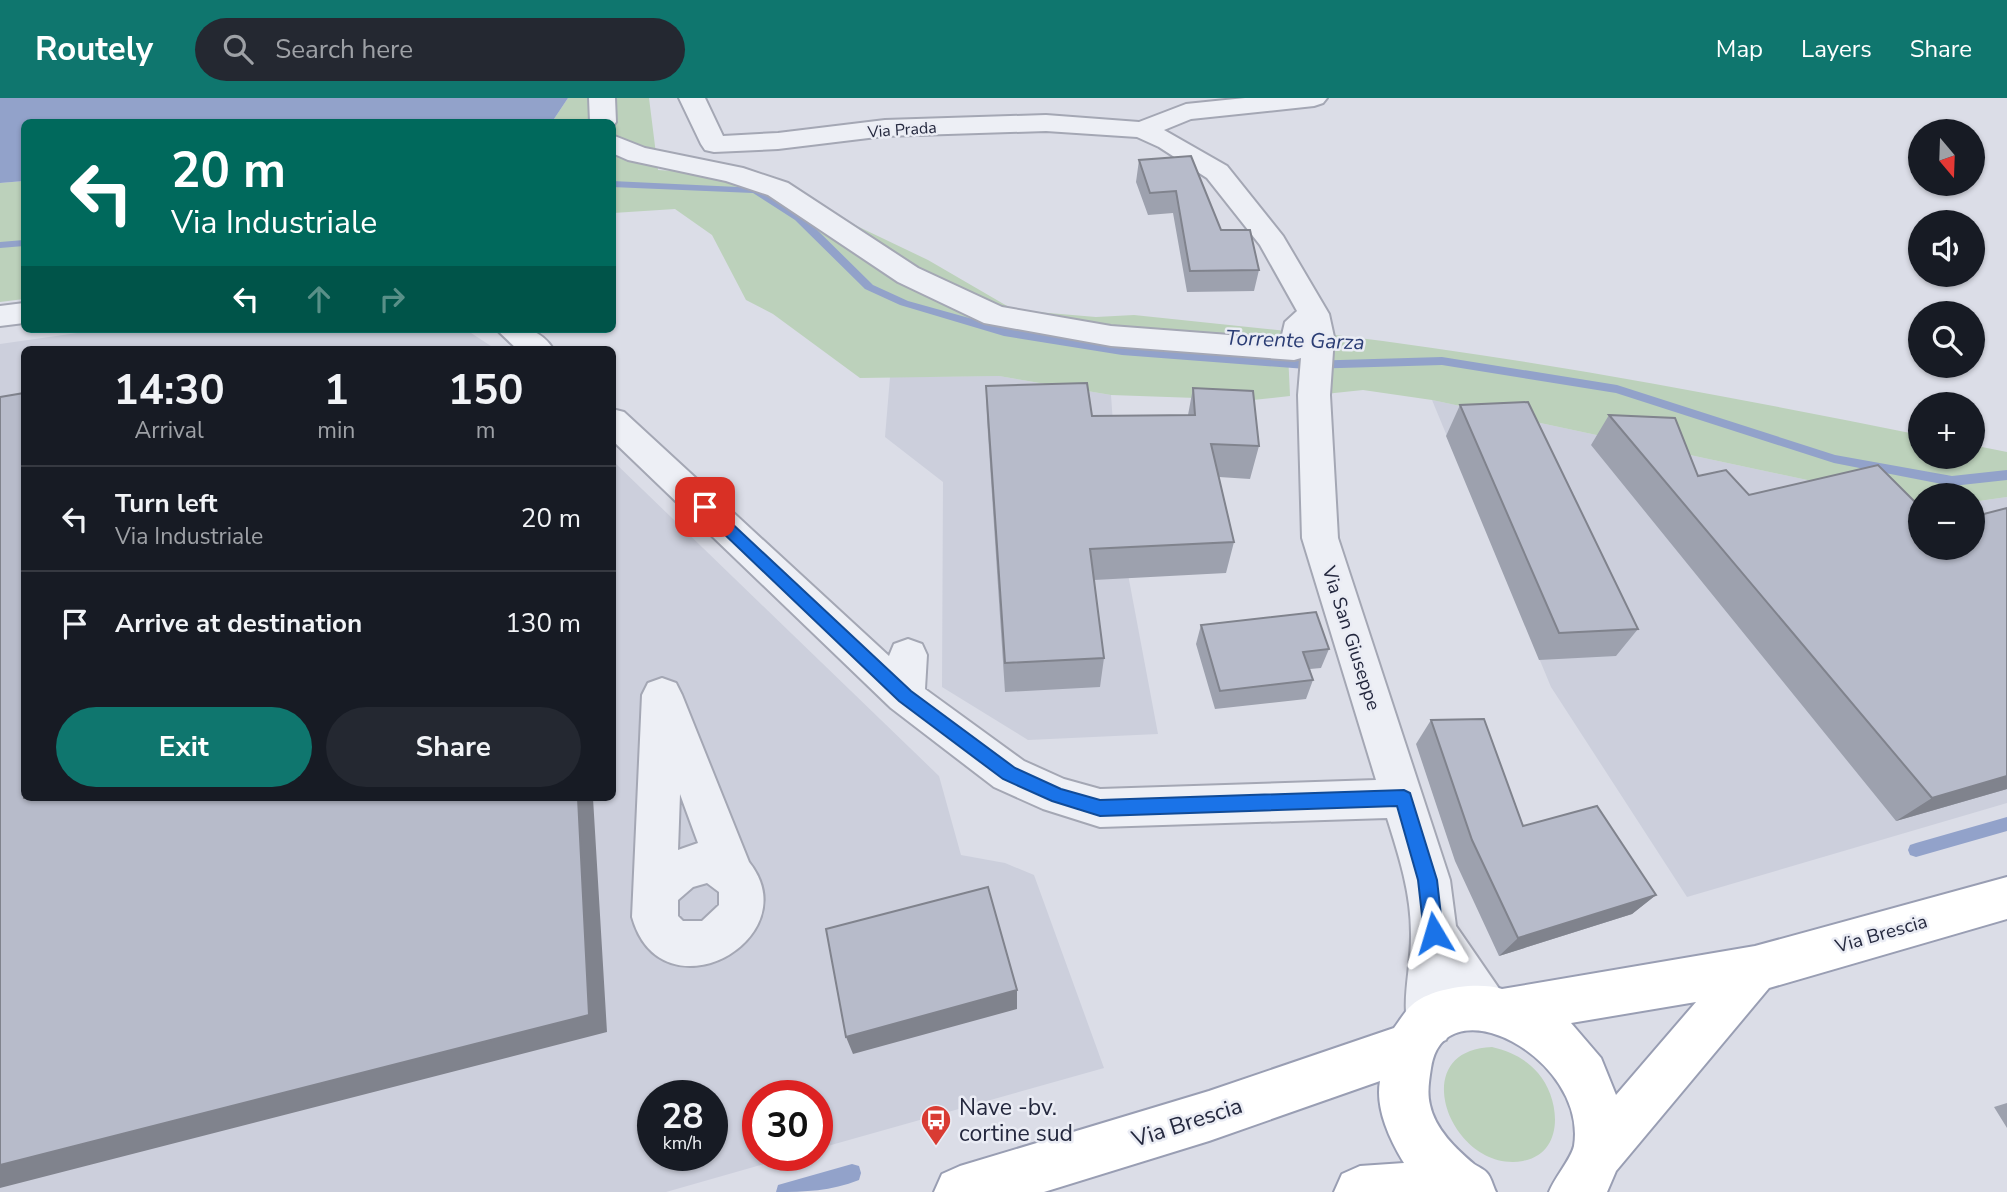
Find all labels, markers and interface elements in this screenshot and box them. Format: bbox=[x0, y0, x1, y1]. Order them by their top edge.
search box bbox=[195, 18, 685, 81]
text: Routely bbox=[35, 27, 153, 72]
icon: search bbox=[219, 30, 257, 68]
text: Search here bbox=[275, 32, 413, 67]
text: Map bbox=[1716, 33, 1763, 65]
text: Layers bbox=[1801, 33, 1872, 65]
text: Share bbox=[1910, 33, 1972, 65]
street label: Via Prada bbox=[866, 117, 937, 143]
north arrow bbox=[1908, 119, 1984, 196]
map controls bbox=[1908, 119, 1985, 560]
text: 20 m bbox=[171, 137, 286, 204]
icon: left bbox=[56, 147, 147, 238]
text: Via Industriale bbox=[171, 201, 377, 244]
button: sound bbox=[1908, 210, 1985, 287]
icon: left bbox=[227, 280, 265, 318]
icon: ahead bbox=[300, 280, 338, 318]
icon: right bbox=[373, 280, 411, 318]
button: search bbox=[1908, 301, 1985, 378]
water label: Torrente Garza bbox=[1225, 324, 1365, 356]
text: 14:30 bbox=[114, 362, 225, 419]
text: 1 bbox=[324, 362, 349, 419]
text: 150 bbox=[448, 362, 523, 419]
button: + bbox=[1908, 392, 1985, 469]
text: Arrival bbox=[135, 415, 204, 446]
text: min bbox=[317, 415, 355, 446]
text: m bbox=[476, 415, 496, 446]
pin bbox=[675, 477, 735, 537]
button: − bbox=[1908, 483, 1985, 560]
text: Turn left bbox=[115, 486, 218, 521]
icon: arrive bbox=[686, 488, 724, 526]
icon: left bbox=[56, 500, 94, 538]
text: 20 m bbox=[521, 501, 581, 536]
text: Via Industriale bbox=[115, 521, 263, 552]
street label: Via San Giuseppe bbox=[1315, 562, 1387, 714]
icon: arrive bbox=[56, 605, 94, 643]
text: Arrive at destination bbox=[115, 606, 362, 641]
text: 130 m bbox=[505, 606, 581, 641]
button: Exit bbox=[56, 707, 312, 787]
button: Share bbox=[326, 707, 581, 787]
position arrow bbox=[1397, 896, 1471, 970]
street label: Via Brescia bbox=[1831, 908, 1930, 960]
speed limit sign: 30 bbox=[742, 1080, 833, 1171]
street label: Via Brescia bbox=[1127, 1090, 1246, 1155]
place label: Nave -bv. cortine sud bbox=[959, 1092, 1073, 1149]
text: 28 bbox=[661, 1093, 704, 1140]
bus stop icon: Nave -bv. cortine sud bbox=[919, 1103, 953, 1147]
text: km/h bbox=[663, 1131, 702, 1155]

